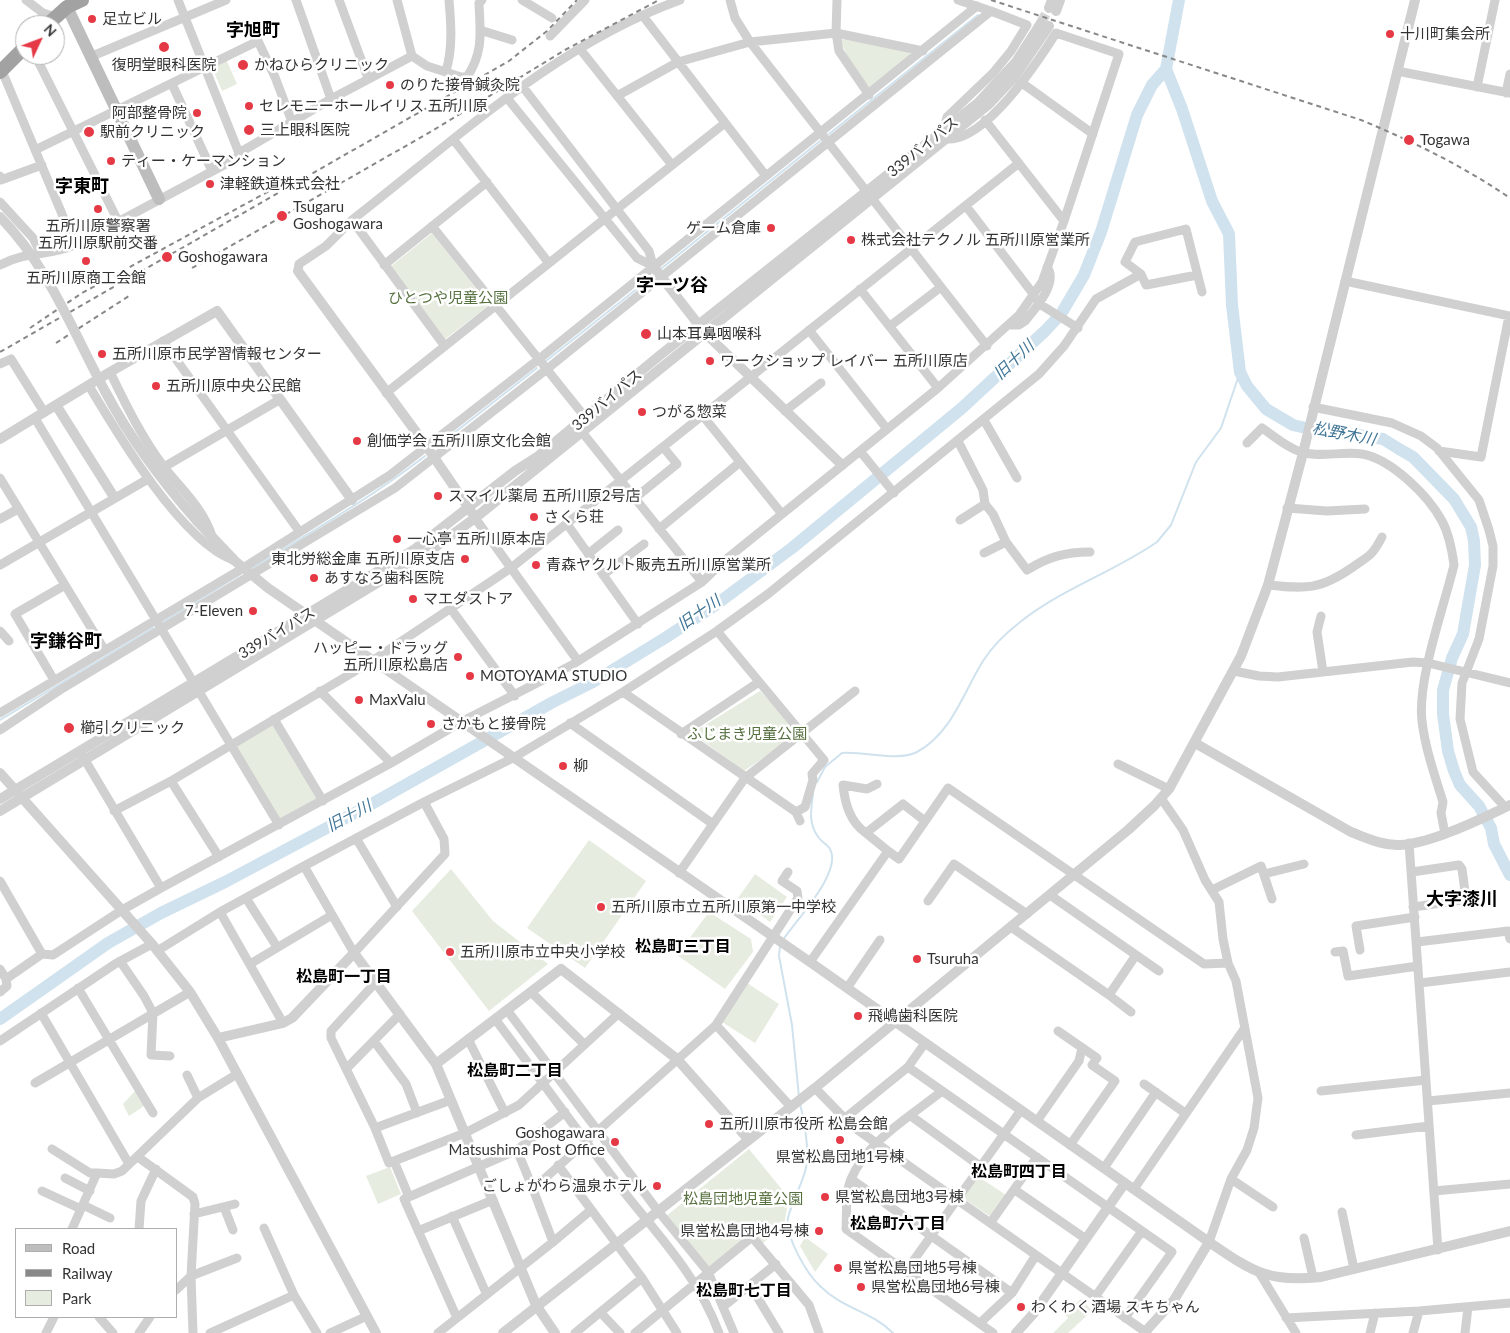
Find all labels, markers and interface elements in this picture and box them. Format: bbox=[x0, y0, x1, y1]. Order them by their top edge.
place label: 足立ビル bbox=[102, 10, 162, 28]
marker: 足立ビル bbox=[86, 13, 98, 25]
north arrow bbox=[15, 15, 65, 65]
district label: 字旭町 bbox=[226, 19, 280, 41]
text: N bbox=[41, 20, 60, 40]
place label: 十川町集会所 bbox=[1400, 25, 1490, 43]
marker: 十川町集会所 bbox=[1384, 28, 1396, 40]
marker: 復明堂眼科医院 bbox=[157, 40, 171, 54]
place label: 復明堂眼科医院 bbox=[112, 56, 216, 74]
place label: かねひらクリニック bbox=[254, 56, 389, 74]
marker: かねひらクリニック bbox=[236, 58, 250, 72]
place label: のりた接骨鍼灸院 bbox=[400, 76, 520, 94]
marker: のりた接骨鍼灸院 bbox=[384, 79, 396, 91]
place label: セレモニーホールイリス 五所川原 bbox=[259, 97, 488, 115]
marker: セレモニーホールイリス 五所川原 bbox=[243, 100, 255, 112]
place label: 阿部整骨院 bbox=[112, 104, 187, 122]
marker: 阿部整骨院 bbox=[191, 107, 203, 119]
street label: 339バイパス bbox=[884, 113, 962, 181]
place label: 三上眼科医院 bbox=[260, 121, 350, 139]
place label: 駅前クリニック bbox=[100, 123, 205, 141]
marker: 三上眼科医院 bbox=[242, 123, 256, 137]
marker: 駅前クリニック bbox=[82, 125, 96, 139]
place label: Togawa bbox=[1420, 131, 1470, 149]
marker: Togawa bbox=[1402, 133, 1416, 147]
place label: ティー・ケーマンション bbox=[121, 152, 286, 170]
marker: ティー・ケーマンション bbox=[105, 155, 117, 167]
district label: 字東町 bbox=[55, 175, 109, 197]
place label: 津軽鉄道株式会社 bbox=[220, 175, 340, 193]
marker: 津軽鉄道株式会社 bbox=[204, 178, 216, 190]
place label: Tsugaru Goshogawara bbox=[293, 198, 383, 233]
marker: 五所川原警察署 五所川原駅前交番 bbox=[92, 203, 104, 215]
marker: Tsugaru Goshogawara bbox=[275, 209, 289, 223]
place label: 五所川原警察署 五所川原駅前交番 bbox=[38, 217, 158, 252]
place label: ゲーム倉庫 bbox=[686, 219, 761, 237]
marker: ゲーム倉庫 bbox=[765, 222, 777, 234]
place label: 株式会社テクノル 五所川原営業所 bbox=[861, 231, 1090, 249]
marker: 株式会社テクノル 五所川原営業所 bbox=[845, 234, 857, 246]
place label: Goshogawara bbox=[178, 248, 268, 266]
marker: Goshogawara bbox=[160, 250, 174, 264]
marker: 五所川原商工会館 bbox=[80, 255, 92, 267]
place label: 五所川原商工会館 bbox=[26, 269, 146, 287]
district label: 字一ツ谷 bbox=[636, 274, 708, 296]
park label: ひとつや児童公園 bbox=[388, 289, 508, 307]
place label: 山本耳鼻咽喉科 bbox=[657, 325, 762, 343]
marker: 山本耳鼻咽喉科 bbox=[639, 327, 653, 341]
water label: 旧十川 bbox=[990, 337, 1038, 383]
place label: 五所川原市民学習情報センター bbox=[112, 345, 322, 363]
marker: 五所川原市民学習情報センター bbox=[96, 348, 108, 360]
place label: ワークショップ レイバー 五所川原店 bbox=[720, 352, 968, 370]
marker: ワークショップ レイバー 五所川原店 bbox=[704, 355, 716, 367]
street label: 339バイパス bbox=[568, 365, 646, 435]
place label: 五所川原中央公民館 bbox=[166, 377, 301, 395]
marker: 五所川原中央公民館 bbox=[150, 380, 162, 392]
place label: つがる惣菜 bbox=[652, 403, 727, 421]
marker: つがる惣菜 bbox=[636, 406, 648, 418]
water label: 松野木川 bbox=[1311, 418, 1377, 450]
place label: 創価学会 五所川原文化会館 bbox=[367, 432, 551, 450]
marker: 創価学会 五所川原文化会館 bbox=[351, 435, 363, 447]
place label: スマイル薬局 五所川原2号店 bbox=[448, 487, 641, 505]
marker: スマイル薬局 五所川原2号店 bbox=[432, 490, 444, 502]
place label: さくら荘 bbox=[544, 508, 604, 526]
marker: さくら荘 bbox=[528, 511, 540, 523]
place label: 一心亭 五所川原本店 bbox=[407, 530, 546, 548]
marker: 一心亭 五所川原本店 bbox=[391, 533, 403, 545]
place label: 東北労総金庫 五所川原支店 bbox=[271, 550, 455, 568]
marker: 東北労総金庫 五所川原支店 bbox=[459, 553, 471, 565]
place label: 青森ヤクルト販売五所川原営業所 bbox=[546, 556, 771, 574]
marker: 青森ヤクルト販売五所川原営業所 bbox=[530, 559, 542, 571]
place label: あすなろ歯科医院 bbox=[324, 569, 444, 587]
marker: あすなろ歯科医院 bbox=[308, 572, 320, 584]
place label: マエダストア bbox=[423, 590, 513, 608]
water label: 旧十川 bbox=[674, 591, 724, 635]
marker: マエダストア bbox=[407, 593, 419, 605]
place label: 7-Eleven bbox=[185, 602, 243, 620]
street label: 339バイパス bbox=[235, 603, 319, 663]
marker: 7-Eleven bbox=[247, 605, 259, 617]
district label: 字鎌谷町 bbox=[30, 630, 102, 652]
place label: ハッピー・ドラッグ 五所川原松島店 bbox=[313, 639, 448, 674]
marker: ハッピー・ドラッグ 五所川原松島店 bbox=[452, 651, 464, 663]
place label: MOTOYAMA STUDIO bbox=[480, 667, 627, 685]
marker: MOTOYAMA STUDIO bbox=[464, 670, 476, 682]
place label: MaxValu bbox=[369, 691, 426, 709]
marker: MaxValu bbox=[353, 694, 365, 706]
place label: さかもと接骨院 bbox=[441, 715, 546, 733]
marker: さかもと接骨院 bbox=[425, 718, 437, 730]
place label: 櫛引クリニック bbox=[80, 719, 185, 737]
marker: 櫛引クリニック bbox=[62, 721, 76, 735]
park label: ふじまき児童公園 bbox=[687, 725, 807, 743]
place label: 柳 bbox=[573, 757, 588, 775]
marker: 柳 bbox=[557, 760, 569, 772]
water label: 旧十川 bbox=[323, 796, 375, 836]
district label: 大字漆川 bbox=[1426, 888, 1498, 910]
place label: 五所川原市立五所川原第一中学校 bbox=[611, 898, 836, 916]
marker: 五所川原市立五所川原第一中学校 bbox=[595, 901, 607, 913]
district label: 松島町三丁目 bbox=[635, 937, 731, 957]
place label: 五所川原市立中央小学校 bbox=[460, 943, 625, 961]
marker: 五所川原市立中央小学校 bbox=[444, 946, 456, 958]
place label: Tsuruha bbox=[927, 950, 979, 968]
marker: Tsuruha bbox=[911, 953, 923, 965]
district label: 松島町一丁目 bbox=[296, 967, 392, 987]
place label: 飛嶋歯科医院 bbox=[868, 1007, 958, 1025]
marker: 飛嶋歯科医院 bbox=[852, 1010, 864, 1022]
district label: 松島町二丁目 bbox=[467, 1061, 563, 1081]
place label: 五所川原市役所 松島会館 bbox=[719, 1115, 888, 1133]
marker: 五所川原市役所 松島会館 bbox=[703, 1118, 715, 1130]
place label: Goshogawara Matsushima Post Office bbox=[449, 1124, 605, 1159]
marker: 県営松島団地1号棟 bbox=[834, 1134, 846, 1146]
marker: Goshogawara Matsushima Post Office bbox=[609, 1136, 621, 1148]
place label: 県営松島団地1号棟 bbox=[776, 1148, 904, 1166]
district label: 松島町四丁目 bbox=[971, 1162, 1067, 1182]
place label: ごしょがわら温泉ホテル bbox=[482, 1177, 647, 1195]
marker: ごしょがわら温泉ホテル bbox=[651, 1180, 663, 1192]
place label: 県営松島団地3号棟 bbox=[835, 1188, 964, 1206]
park label: 松島団地児童公園 bbox=[683, 1190, 803, 1208]
marker: 県営松島団地3号棟 bbox=[819, 1191, 831, 1203]
district label: 松島町六丁目 bbox=[850, 1214, 946, 1234]
place label: 県営松島団地4号棟 bbox=[680, 1222, 809, 1240]
marker: 県営松島団地4号棟 bbox=[813, 1225, 825, 1237]
legend bbox=[15, 1228, 178, 1318]
text: Road bbox=[62, 1239, 95, 1257]
place label: 県営松島団地5号棟 bbox=[848, 1259, 977, 1277]
marker: 県営松島団地5号棟 bbox=[832, 1262, 844, 1274]
text: Railway bbox=[62, 1264, 113, 1282]
place label: 県営松島団地6号棟 bbox=[871, 1278, 1000, 1296]
district label: 松島町七丁目 bbox=[696, 1281, 792, 1301]
marker: 県営松島団地6号棟 bbox=[855, 1281, 867, 1293]
text: Park bbox=[62, 1289, 91, 1307]
place label: わくわく酒場 スキちゃん bbox=[1031, 1298, 1200, 1316]
marker: わくわく酒場 スキちゃん bbox=[1015, 1301, 1027, 1313]

